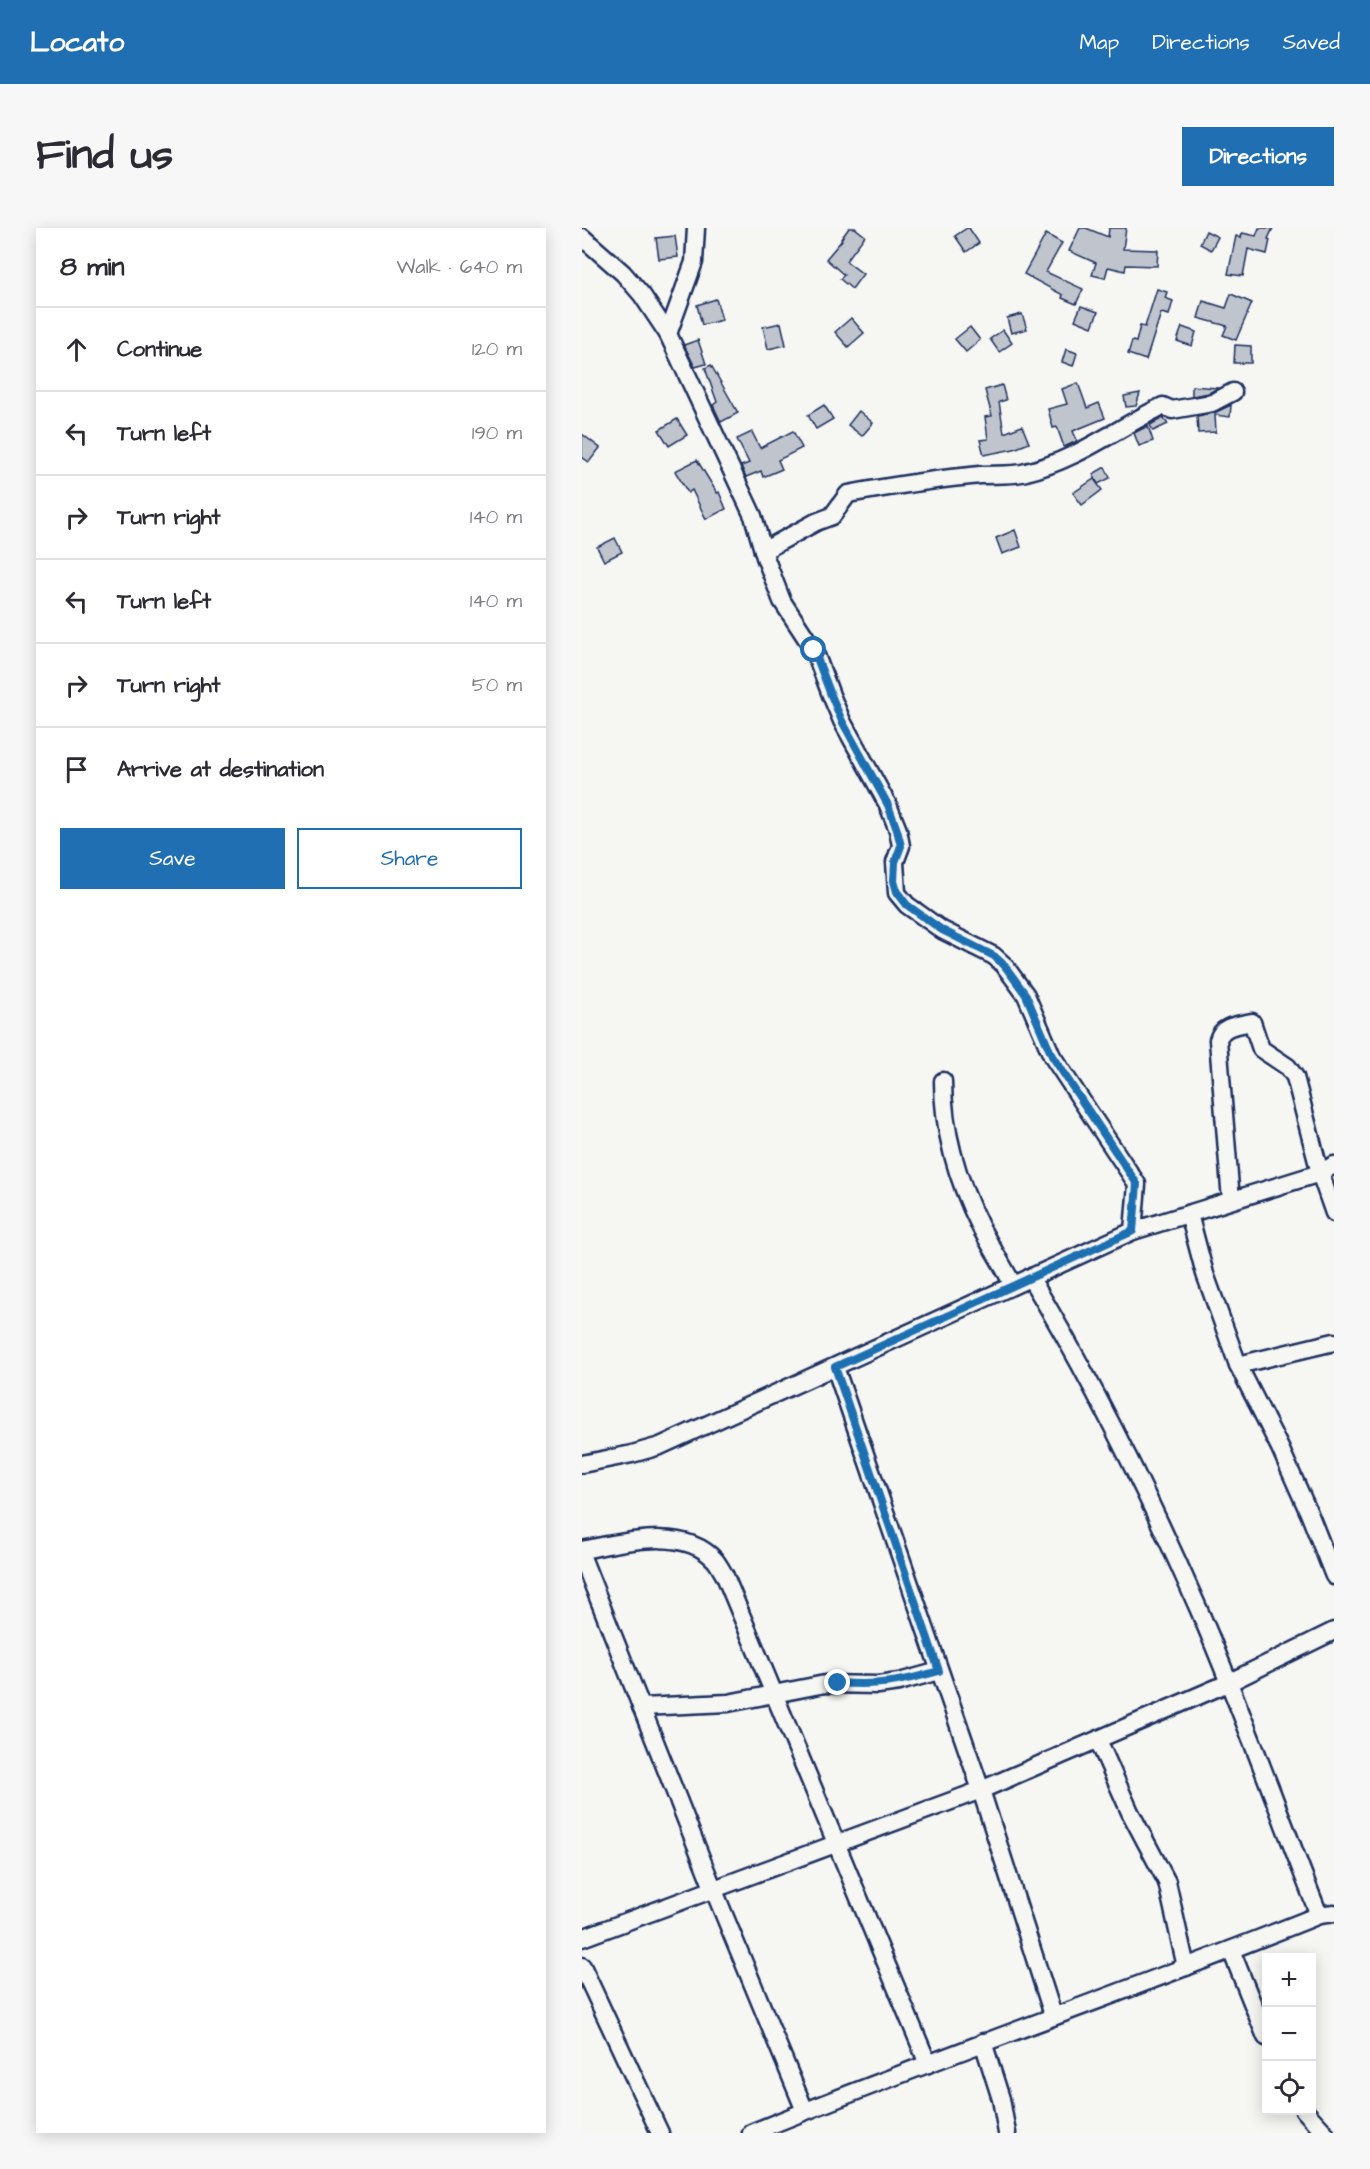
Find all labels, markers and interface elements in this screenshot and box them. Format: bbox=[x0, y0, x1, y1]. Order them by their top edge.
text: Locato bbox=[30, 23, 124, 62]
text: Map bbox=[1079, 28, 1119, 57]
text: Directions bbox=[1152, 28, 1250, 57]
text: Saved bbox=[1283, 28, 1340, 57]
text: Find us bbox=[36, 127, 173, 185]
button: Directions bbox=[1182, 127, 1334, 186]
text: 8 min bbox=[60, 249, 124, 285]
text: Walk · 640 m bbox=[396, 253, 522, 281]
icon: ahead bbox=[60, 333, 93, 366]
text: Continue bbox=[117, 334, 202, 365]
text: 120 m bbox=[472, 335, 522, 363]
icon: left bbox=[60, 417, 93, 450]
text: Turn left bbox=[117, 418, 211, 449]
text: 190 m bbox=[472, 419, 522, 447]
icon: right bbox=[60, 501, 93, 534]
text: Turn right bbox=[117, 502, 220, 533]
text: 140 m bbox=[470, 503, 522, 531]
icon: left bbox=[60, 585, 93, 618]
text: Turn left bbox=[117, 586, 211, 617]
text: 140 m bbox=[470, 587, 522, 615]
route start bbox=[800, 636, 826, 662]
icon: right bbox=[60, 669, 93, 702]
text: Turn right bbox=[117, 670, 220, 701]
text: 50 m bbox=[472, 671, 522, 699]
icon: arrive bbox=[60, 753, 93, 786]
text: Arrive at destination bbox=[117, 754, 324, 785]
button: Save bbox=[60, 828, 285, 889]
button: Share bbox=[297, 828, 522, 889]
route end bbox=[824, 1669, 850, 1695]
map controls bbox=[1262, 1953, 1316, 2115]
button: + bbox=[1262, 1953, 1316, 2007]
button: − bbox=[1262, 2007, 1316, 2061]
button: locate bbox=[1262, 2061, 1316, 2115]

